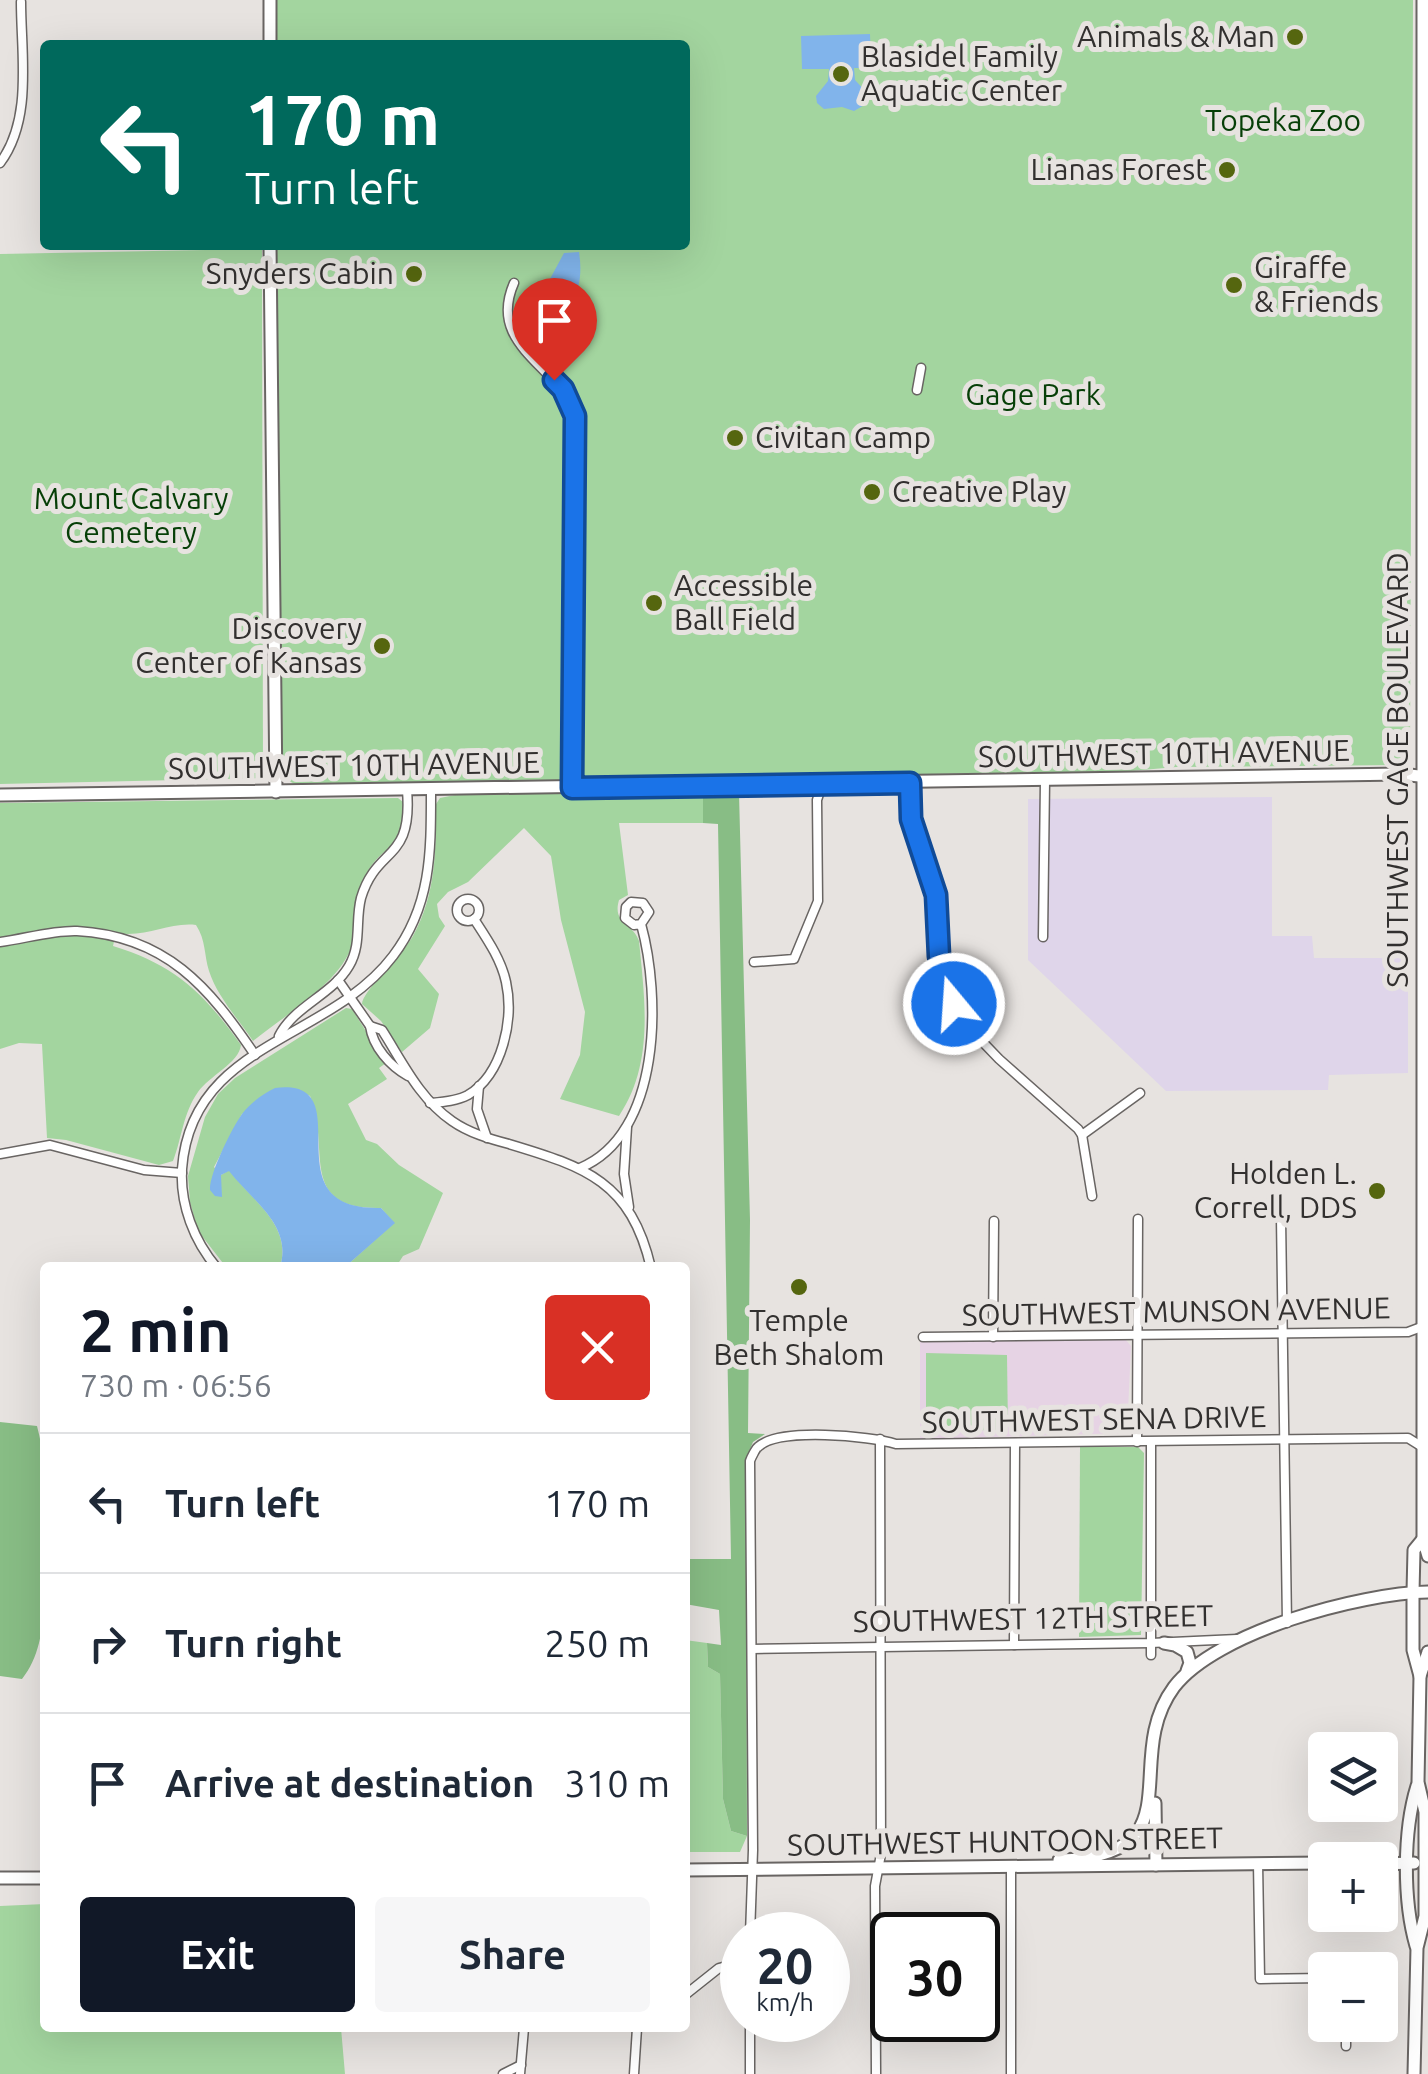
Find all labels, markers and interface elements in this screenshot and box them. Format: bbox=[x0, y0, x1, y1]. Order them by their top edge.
place label: Animals & Man bbox=[1077, 19, 1275, 53]
marker: Animals & Man bbox=[1284, 26, 1306, 48]
place label: Blasidel Family Aquatic Center bbox=[861, 39, 1063, 107]
marker: Blasidel Family Aquatic Center bbox=[830, 63, 852, 85]
icon: left bbox=[80, 80, 210, 210]
text: 170 m bbox=[245, 80, 440, 158]
park label: Topeka Zoo bbox=[1205, 103, 1361, 137]
place label: Lianas Forest bbox=[1031, 152, 1207, 186]
marker: Lianas Forest bbox=[1216, 159, 1238, 181]
text: Turn left bbox=[245, 162, 419, 213]
place label: Giraffe & Friends bbox=[1254, 250, 1379, 318]
place label: Snyders Cabin bbox=[206, 256, 394, 290]
marker: Snyders Cabin bbox=[403, 263, 425, 285]
marker: Giraffe & Friends bbox=[1223, 274, 1245, 296]
pin bbox=[512, 278, 597, 381]
icon: arrive bbox=[527, 293, 582, 348]
park label: Gage Park bbox=[965, 377, 1101, 411]
place label: Civitan Camp bbox=[755, 420, 931, 454]
marker: Civitan Camp bbox=[724, 427, 746, 449]
place label: Creative Play bbox=[892, 474, 1066, 508]
park label: Mount Calvary Cemetery bbox=[34, 481, 228, 549]
marker: Creative Play bbox=[861, 481, 883, 503]
street label: SOUTHWEST GAGE BOULEVARD bbox=[1380, 552, 1414, 988]
place label: Accessible Ball Field bbox=[674, 568, 813, 636]
marker: Accessible Ball Field bbox=[643, 592, 665, 614]
place label: Discovery Center of Kansas bbox=[135, 611, 362, 679]
marker: Discovery Center of Kansas bbox=[371, 635, 393, 657]
street label: SOUTHWEST 10TH AVENUE bbox=[978, 733, 1350, 773]
street label: SOUTHWEST 10TH AVENUE bbox=[168, 745, 540, 785]
position arrow bbox=[902, 952, 1006, 1056]
place label: Holden L. Correll, DDS bbox=[1194, 1156, 1357, 1224]
marker: Holden L. Correll, DDS bbox=[1366, 1180, 1388, 1202]
marker: Temple Beth Shalom bbox=[788, 1276, 810, 1298]
street label: SOUTHWEST MUNSON AVENUE bbox=[961, 1290, 1391, 1332]
button: close bbox=[545, 1295, 650, 1400]
text: 2 min bbox=[80, 1296, 232, 1363]
place label: Temple Beth Shalom bbox=[714, 1303, 884, 1371]
text: 730 m · 06:56 bbox=[80, 1367, 272, 1403]
street label: SOUTHWEST SENA DRIVE bbox=[921, 1399, 1267, 1439]
icon: left bbox=[80, 1476, 135, 1531]
text: Turn left bbox=[165, 1482, 320, 1524]
text: 170 m bbox=[544, 1482, 650, 1524]
street label: SOUTHWEST 12TH STREET bbox=[852, 1598, 1214, 1638]
icon: right bbox=[80, 1616, 135, 1671]
text: Turn right bbox=[165, 1622, 342, 1664]
text: 250 m bbox=[544, 1622, 650, 1664]
map controls bbox=[1308, 1732, 1398, 2042]
button: layers bbox=[1308, 1732, 1398, 1822]
icon: arrive bbox=[80, 1756, 135, 1811]
text: Arrive at destination bbox=[165, 1762, 534, 1804]
text: 310 m bbox=[564, 1762, 670, 1804]
street label: SOUTHWEST HUNTOON STREET bbox=[787, 1820, 1224, 1862]
button: + bbox=[1308, 1842, 1398, 1932]
button: Exit bbox=[80, 1897, 355, 2012]
button: Share bbox=[375, 1897, 650, 2012]
speed limit sign: 30 bbox=[870, 1912, 1000, 2042]
text: 20 bbox=[757, 1937, 813, 1993]
button: − bbox=[1308, 1952, 1398, 2042]
text: km/h bbox=[756, 1988, 814, 2016]

